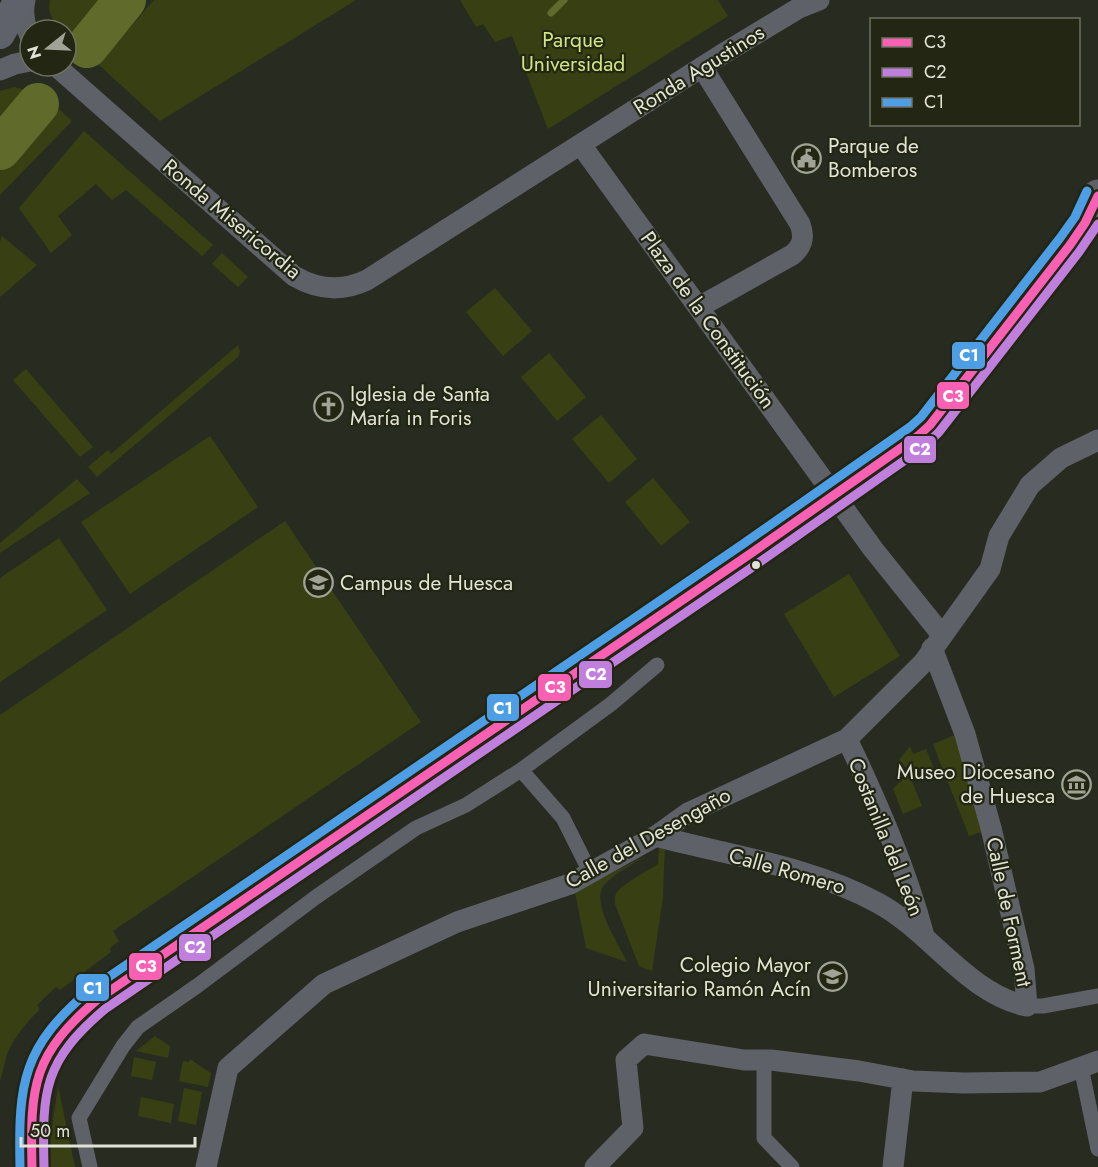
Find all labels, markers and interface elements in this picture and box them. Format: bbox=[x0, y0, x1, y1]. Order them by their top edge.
north arrow bbox=[18, 18, 78, 78]
street label: Ronda Agustinos bbox=[628, 18, 770, 122]
legend bbox=[870, 18, 1080, 126]
park label: Parque Universidad bbox=[521, 25, 625, 79]
text: C3 bbox=[924, 29, 946, 55]
text: N bbox=[21, 43, 47, 62]
text: C2 bbox=[924, 59, 947, 85]
text: C1 bbox=[924, 89, 944, 115]
place label: Parque de Bomberos bbox=[828, 131, 919, 185]
public building icon: Parque de Bomberos bbox=[791, 142, 823, 174]
street label: Ronda Misericordia bbox=[156, 152, 308, 286]
street label: Plaza de la Constitución bbox=[633, 225, 783, 415]
line badge: C1 bbox=[951, 341, 986, 370]
text: C1 bbox=[959, 344, 979, 367]
place label: Iglesia de Santa María in Foris bbox=[350, 379, 490, 433]
line badge: C3 bbox=[936, 381, 970, 410]
text: C3 bbox=[942, 385, 964, 408]
church icon: Iglesia de Santa María in Foris bbox=[313, 390, 345, 422]
line badge: C2 bbox=[903, 435, 937, 464]
text: C2 bbox=[909, 438, 931, 461]
unlabelled marker bbox=[750, 559, 762, 571]
school or university icon: Campus de Huesca bbox=[303, 567, 335, 599]
place label: Campus de Huesca bbox=[340, 568, 513, 598]
line badge: C2 bbox=[578, 660, 613, 689]
text: C2 bbox=[585, 663, 607, 686]
line badge: C3 bbox=[537, 673, 572, 702]
text: C3 bbox=[544, 676, 566, 699]
line badge: C1 bbox=[486, 693, 520, 722]
text: C1 bbox=[493, 697, 513, 720]
street label: Costanilla del León bbox=[840, 753, 932, 921]
place label: Museo Diocesano de Huesca bbox=[897, 757, 1055, 811]
museum icon: Museo Diocesano de Huesca bbox=[1060, 768, 1092, 800]
street label: Calle del Desengaño bbox=[560, 780, 736, 896]
street label: Calle de Forment bbox=[979, 834, 1039, 990]
street label: Calle Romero bbox=[725, 840, 849, 902]
line badge: C2 bbox=[178, 933, 212, 962]
text: C2 bbox=[184, 936, 206, 959]
place label: Colegio Mayor Universitario Ramón Acín bbox=[588, 950, 812, 1004]
line badge: C3 bbox=[128, 952, 163, 981]
text: C3 bbox=[135, 955, 157, 978]
school or university icon: Colegio Mayor Universitario Ramón Acín bbox=[816, 961, 848, 993]
line badge: C1 bbox=[75, 973, 110, 1002]
text: C1 bbox=[83, 977, 103, 1000]
scale bar bbox=[21, 1110, 195, 1148]
text: 50 m bbox=[30, 1118, 70, 1144]

